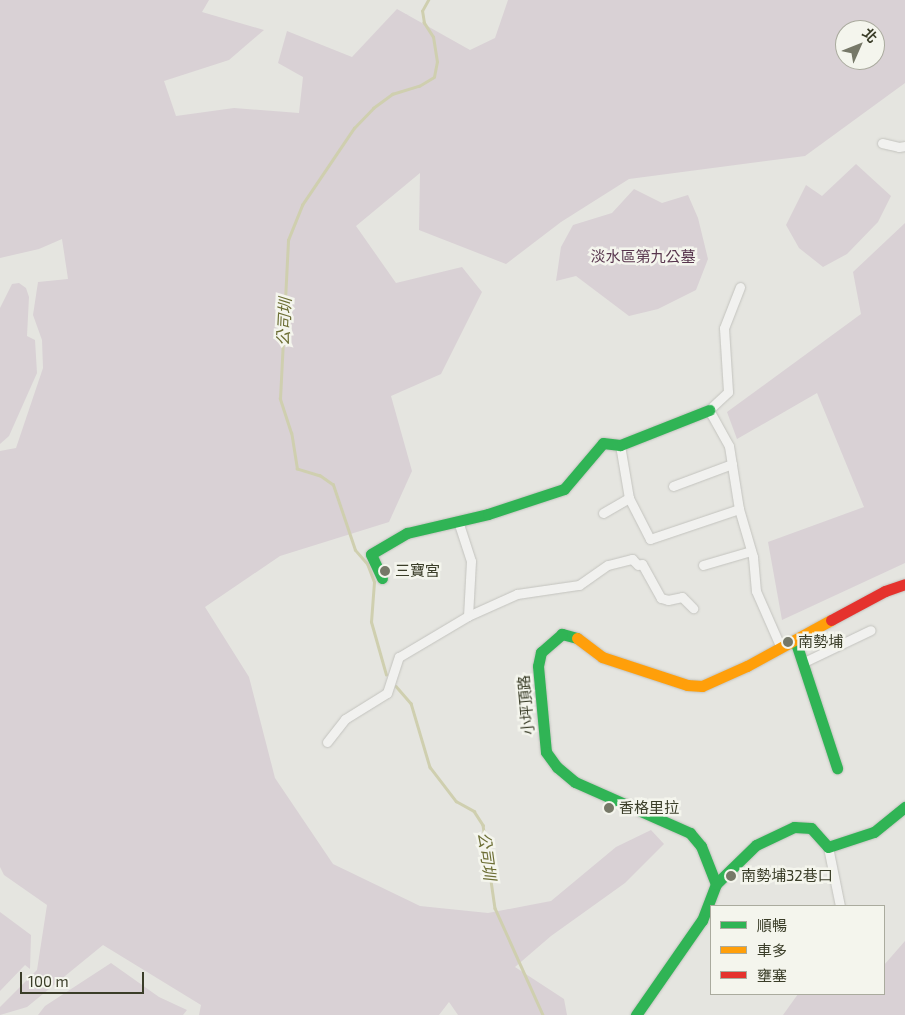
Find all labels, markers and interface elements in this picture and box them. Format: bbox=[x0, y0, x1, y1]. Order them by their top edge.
north arrow bbox=[835, 20, 885, 70]
text: 北 bbox=[859, 24, 881, 46]
park label: 淡水區第九公墓 bbox=[591, 248, 695, 266]
water label: 公司圳 bbox=[273, 298, 295, 346]
place label: 三寶宮 bbox=[395, 562, 440, 580]
marker: 三寶宮 bbox=[379, 565, 391, 577]
place label: 南勢埔 bbox=[798, 633, 843, 651]
marker: 南勢埔 bbox=[782, 636, 794, 648]
street label: 小坪頂路 bbox=[514, 674, 538, 736]
place label: 香格里拉 bbox=[619, 799, 679, 817]
marker: 香格里拉 bbox=[603, 802, 615, 814]
water label: 公司圳 bbox=[474, 831, 500, 881]
place label: 南勢埔32巷口 bbox=[741, 867, 833, 885]
marker: 南勢埔32巷口 bbox=[725, 870, 737, 882]
legend bbox=[710, 905, 885, 995]
text: 順暢 bbox=[757, 916, 787, 934]
text: 車多 bbox=[757, 941, 787, 959]
scale bar bbox=[22, 962, 146, 994]
text: 壅塞 bbox=[757, 966, 787, 984]
text: 100 m bbox=[28, 972, 69, 990]

